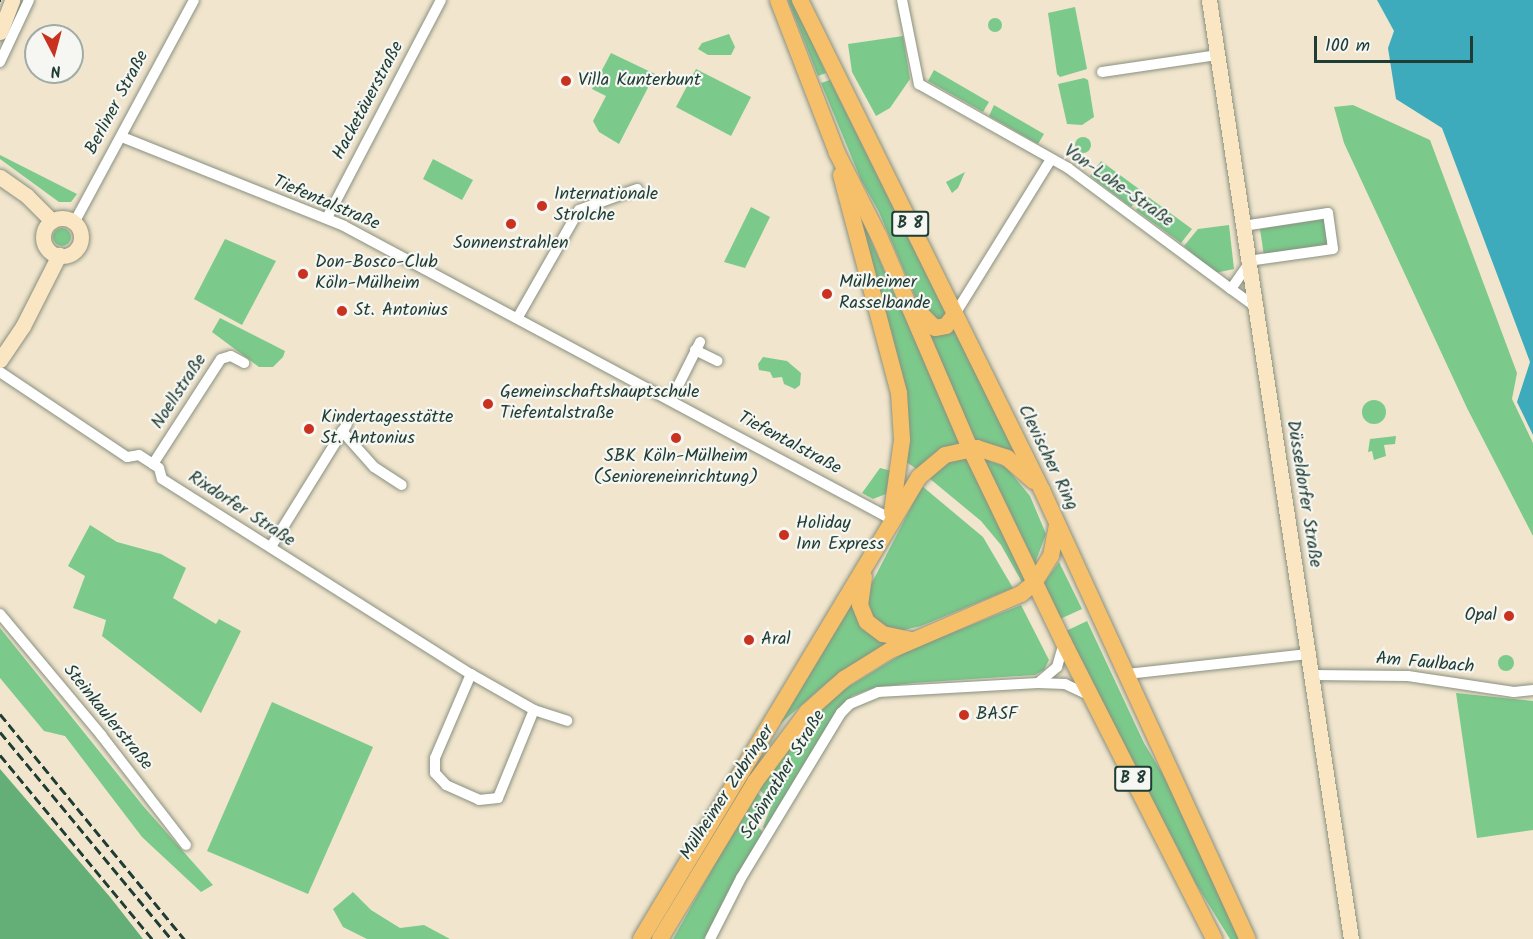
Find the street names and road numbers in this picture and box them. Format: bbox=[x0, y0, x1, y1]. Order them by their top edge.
street label: Hacketäuerstraße bbox=[329, 38, 409, 164]
street label: Berliner Straße bbox=[82, 47, 154, 159]
street label: Von-Lohe-Straße bbox=[1059, 141, 1177, 233]
street label: Tiefentalstraße bbox=[269, 172, 383, 236]
road number: B 8 bbox=[890, 211, 930, 237]
street label: Noellstraße bbox=[148, 351, 212, 433]
street label: Clevischer Ring bbox=[1012, 402, 1082, 514]
street label: Tiefentalstraße bbox=[734, 408, 844, 480]
street label: Düsseldorfer Straße bbox=[1281, 419, 1325, 569]
street label: Rixdorfer Straße bbox=[183, 467, 299, 553]
street label: Am Faulbach bbox=[1375, 649, 1475, 679]
street label: Steinkaulerstraße bbox=[58, 661, 156, 775]
street label: Schönrather Straße bbox=[737, 707, 831, 843]
street label: Mülheimer Zubringer bbox=[676, 721, 780, 865]
road number: B 8 bbox=[1114, 766, 1152, 792]

